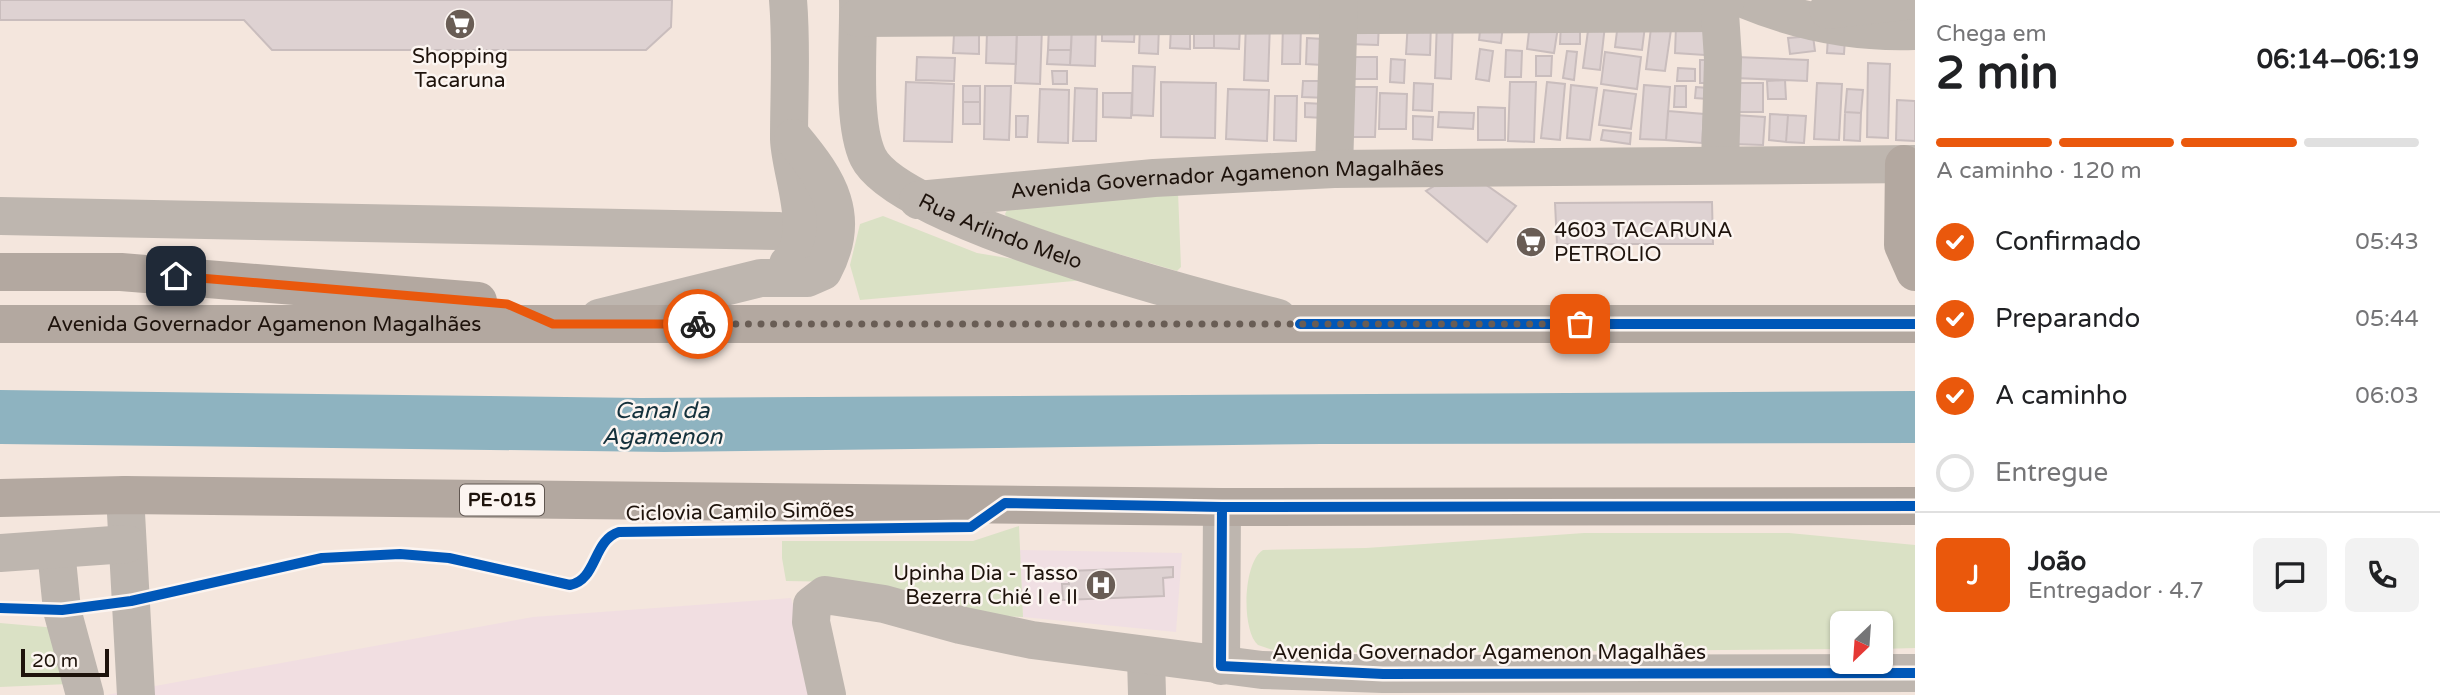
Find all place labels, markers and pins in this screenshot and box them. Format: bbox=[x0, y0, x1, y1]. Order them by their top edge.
supermarket icon: Shopping Tacaruna bbox=[443, 7, 477, 41]
place label: Shopping Tacaruna bbox=[412, 44, 508, 93]
place label: 4603 TACARUNA PETROLIO bbox=[1554, 218, 1733, 267]
supermarket icon: 4603 TACARUNA PETROLIO bbox=[1514, 225, 1548, 259]
pin bbox=[146, 246, 206, 306]
pin bbox=[1550, 294, 1610, 354]
place label: Upinha Dia - Tasso Bezerra Chié I e II bbox=[893, 561, 1078, 610]
hospital icon: Upinha Dia - Tasso Bezerra Chié I e II bbox=[1084, 568, 1118, 602]

